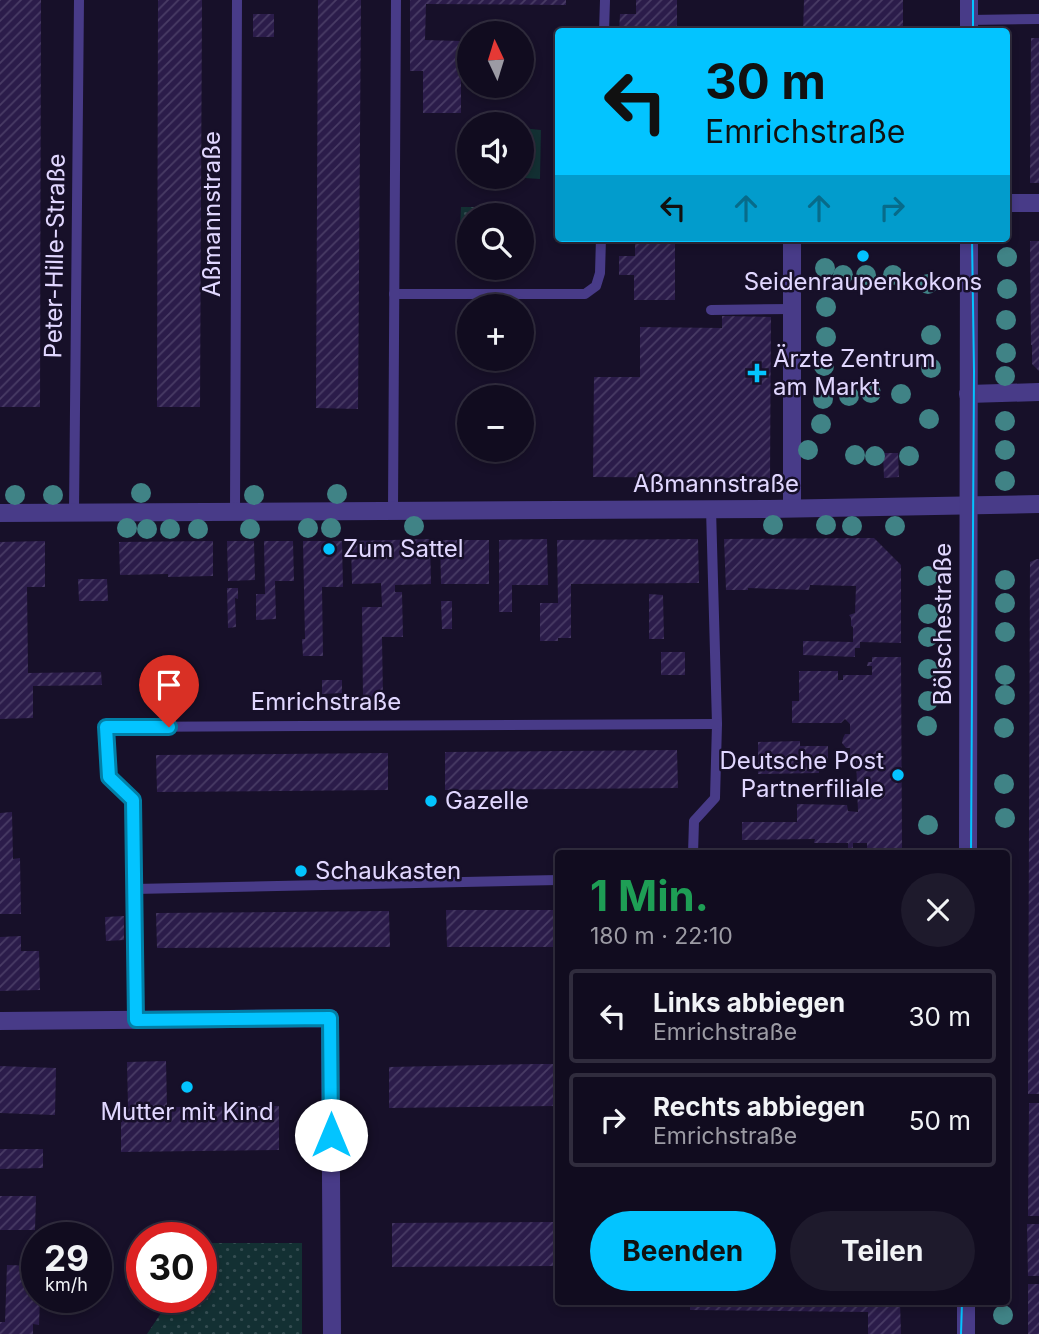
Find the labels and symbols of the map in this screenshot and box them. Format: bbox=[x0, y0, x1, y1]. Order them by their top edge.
north arrow bbox=[457, 21, 534, 98]
street label: Aßmannstraße bbox=[197, 131, 226, 297]
street label: Peter-Hille-Straße bbox=[38, 153, 71, 359]
marker: Seidenraupenkokons bbox=[855, 248, 871, 264]
place label: Seidenraupenkokons bbox=[744, 267, 982, 296]
place label: Ärzte Zentrum am Markt bbox=[773, 344, 936, 401]
marker: Ärzte Zentrum am Markt bbox=[747, 363, 767, 383]
street label: Aßmannstraße bbox=[633, 469, 799, 498]
place label: Zum Sattel bbox=[343, 534, 464, 563]
marker: Zum Sattel bbox=[321, 541, 337, 557]
street label: Bölschestraße bbox=[928, 543, 957, 705]
pin bbox=[139, 655, 199, 727]
street label: Emrichstraße bbox=[251, 687, 401, 716]
place label: Deutsche Post Partnerfiliale bbox=[719, 746, 884, 803]
marker: Deutsche Post Partnerfiliale bbox=[890, 767, 906, 783]
place label: Gazelle bbox=[445, 786, 529, 815]
marker: Gazelle bbox=[423, 793, 439, 809]
place label: Schaukasten bbox=[315, 856, 461, 885]
marker: Schaukasten bbox=[293, 863, 309, 879]
marker: Mutter mit Kind bbox=[179, 1079, 195, 1095]
place label: Mutter mit Kind bbox=[100, 1097, 274, 1126]
position arrow bbox=[294, 1098, 368, 1172]
speed limit sign: 30 bbox=[126, 1222, 217, 1313]

